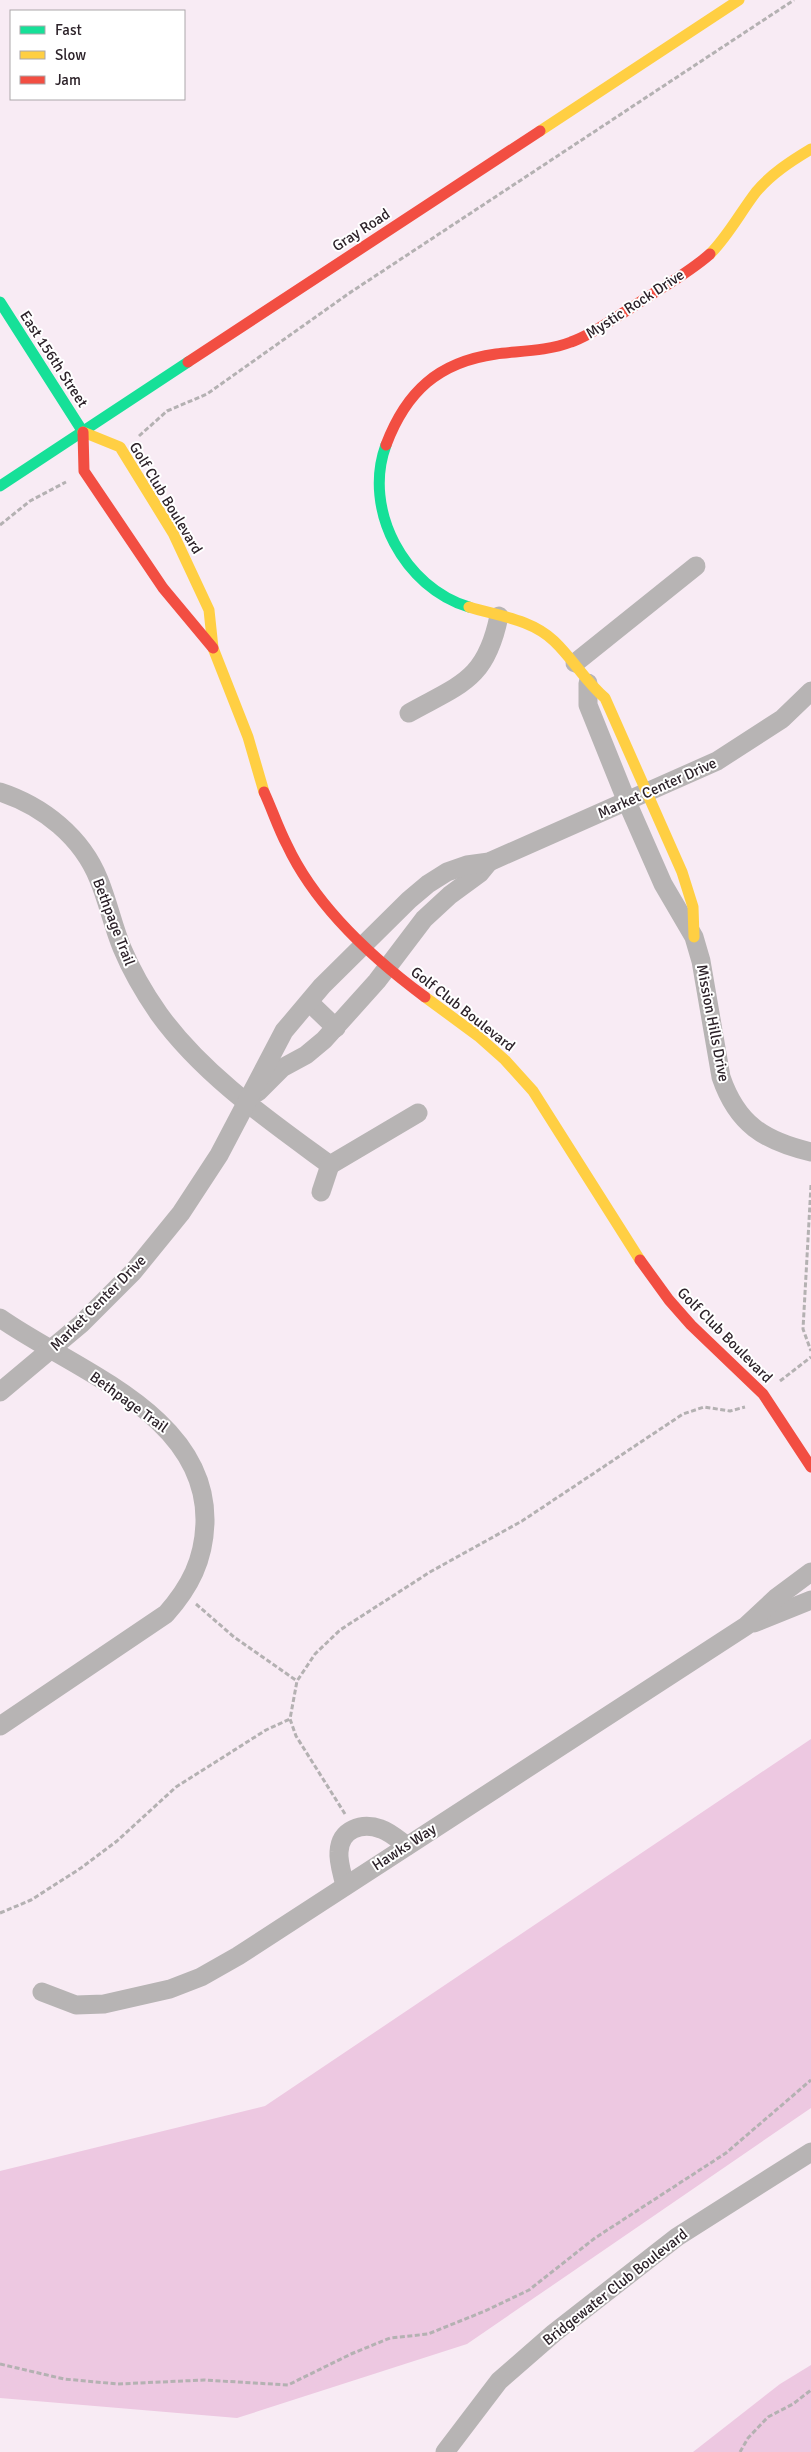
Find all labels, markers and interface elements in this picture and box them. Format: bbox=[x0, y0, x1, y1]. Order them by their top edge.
legend bbox=[10, 10, 185, 100]
text: Fast bbox=[55, 21, 82, 39]
text: Slow bbox=[55, 46, 86, 64]
text: Jam bbox=[55, 71, 81, 89]
street label: Gray Road bbox=[329, 205, 393, 255]
street label: Mystic Rock Drive bbox=[582, 266, 688, 342]
street label: East 156th Street bbox=[16, 307, 92, 411]
street label: Golf Club Boulevard bbox=[126, 439, 206, 557]
street label: Market Center Drive bbox=[595, 754, 719, 822]
street label: Bethpage Trail bbox=[89, 876, 139, 968]
street label: Golf Club Boulevard bbox=[407, 963, 519, 1055]
street label: Mission Hills Drive bbox=[693, 963, 733, 1083]
street label: Market Center Drive bbox=[46, 1251, 150, 1355]
street label: Golf Club Boulevard bbox=[674, 1284, 776, 1386]
street label: Bethpage Trail bbox=[86, 1368, 172, 1436]
street label: Hawks Way bbox=[369, 1820, 439, 1874]
street label: Bridgewater Club Boulevard bbox=[539, 2225, 691, 2349]

